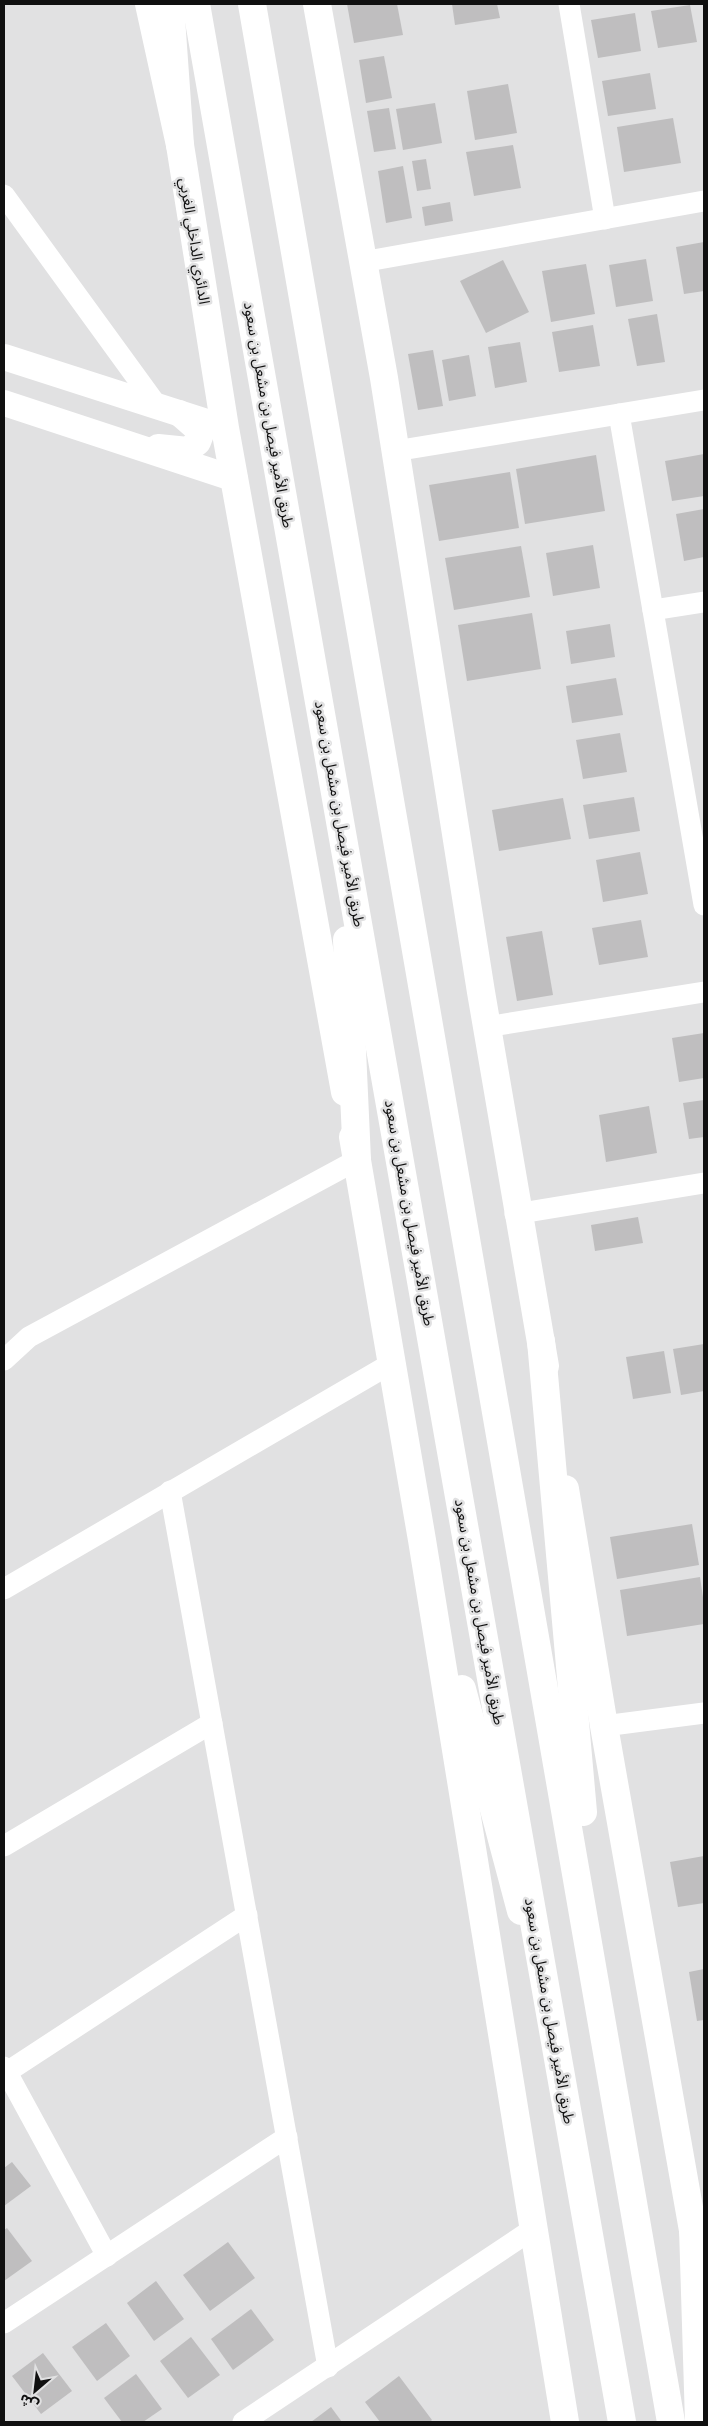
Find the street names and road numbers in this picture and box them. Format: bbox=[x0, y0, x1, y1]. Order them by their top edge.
street label: الدائري الداخلي الغربي bbox=[173, 176, 214, 306]
street label: طريق الأمير فيصل بن مشعل بن سعود bbox=[239, 300, 298, 530]
street label: طريق الأمير فيصل بن مشعل بن سعود bbox=[310, 699, 369, 929]
street label: طريق الأمير فيصل بن مشعل بن سعود bbox=[380, 1098, 439, 1328]
street label: طريق الأمير فيصل بن مشعل بن سعود bbox=[450, 1497, 509, 1727]
street label: طريق الأمير فيصل بن مشعل بن سعود bbox=[520, 1896, 579, 2126]

